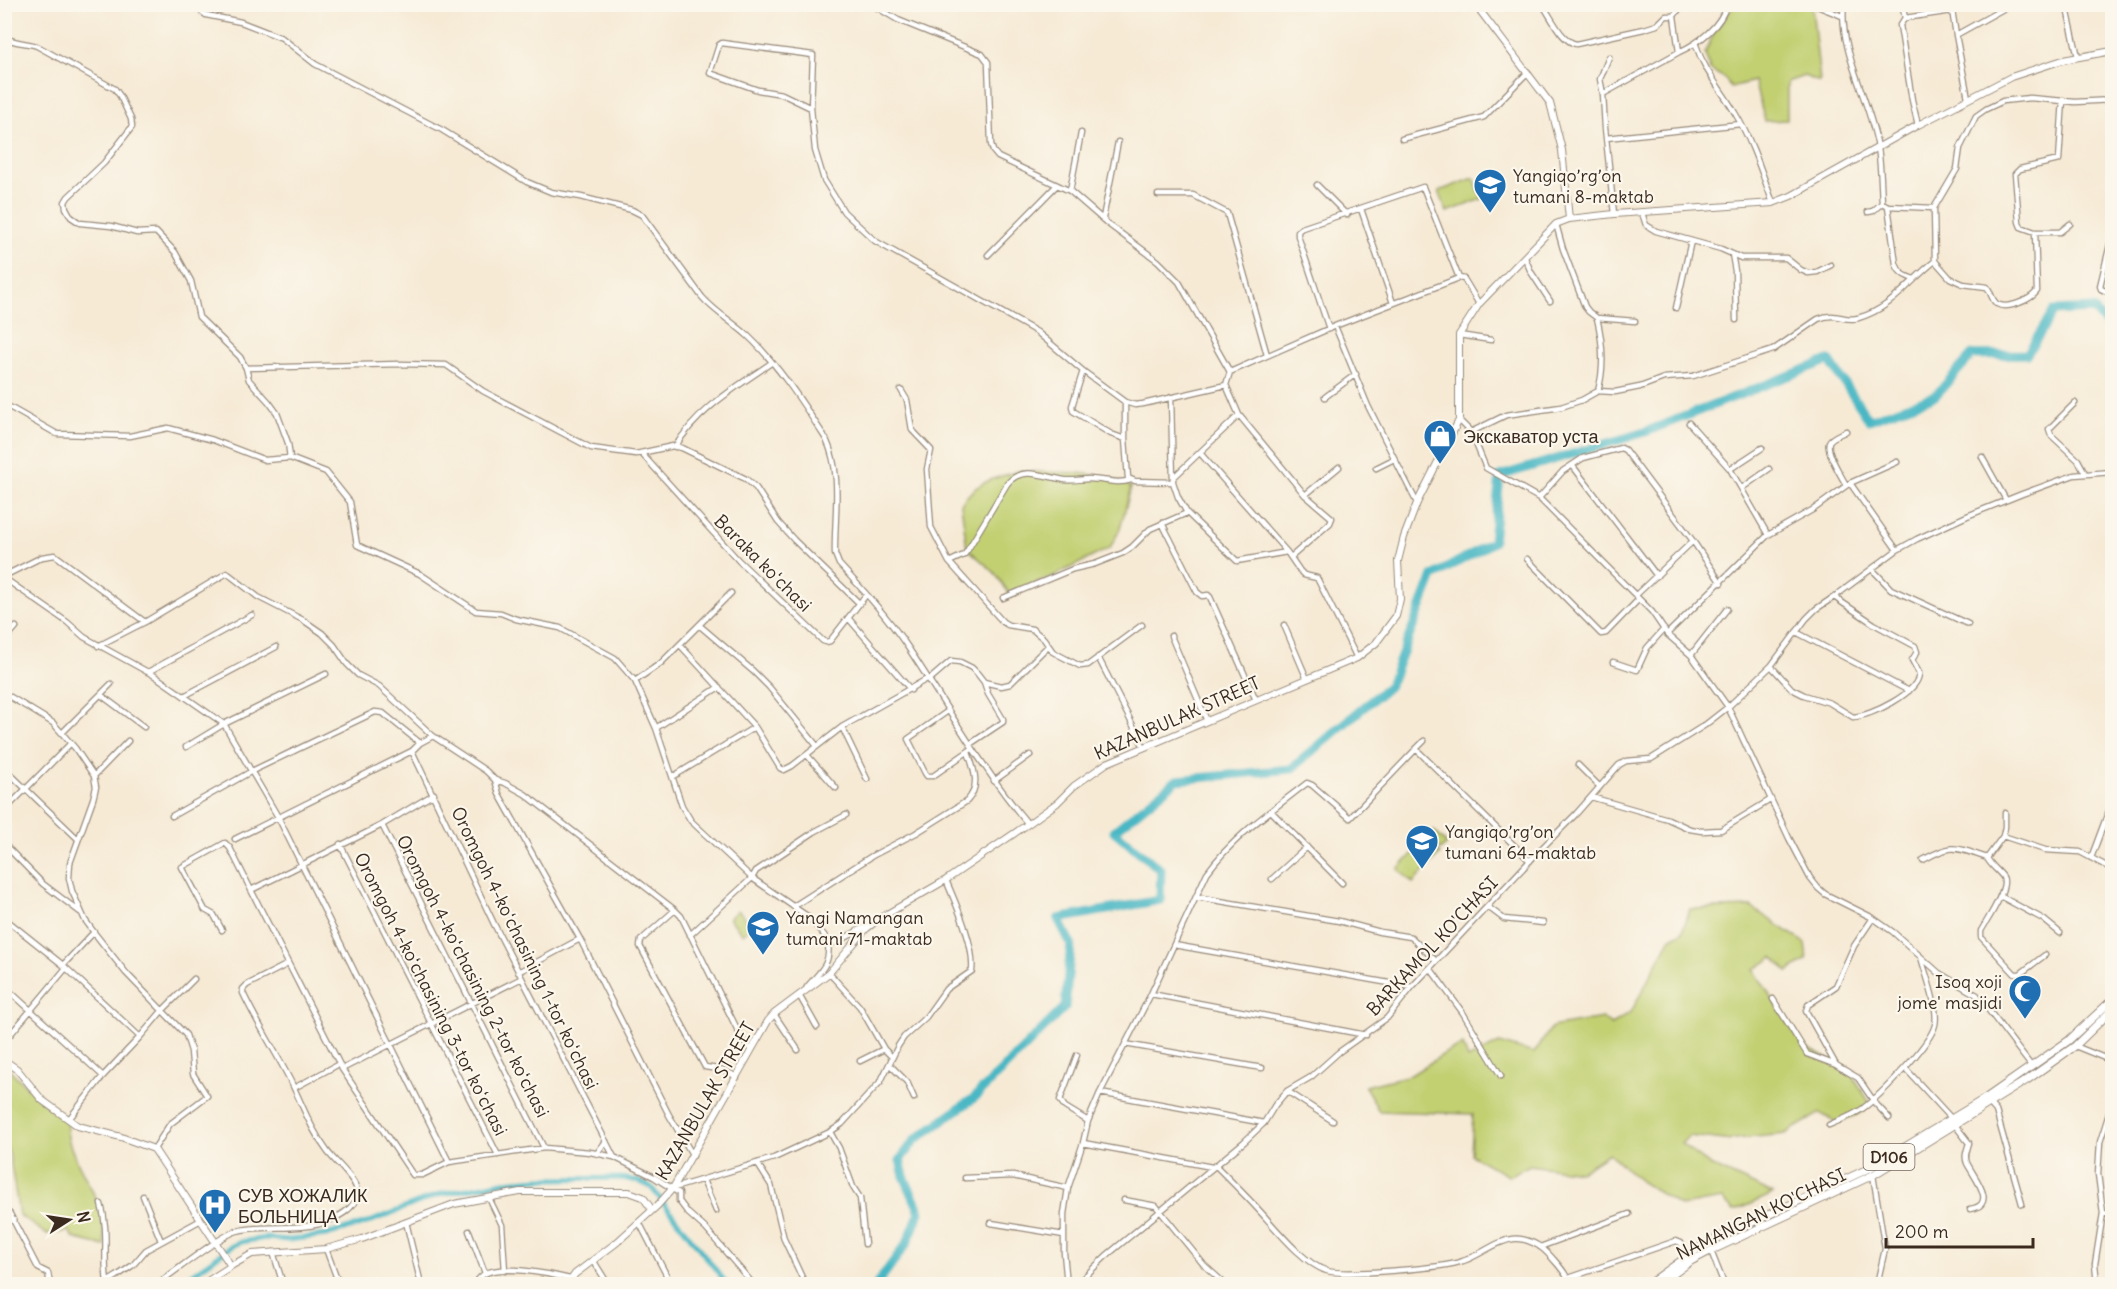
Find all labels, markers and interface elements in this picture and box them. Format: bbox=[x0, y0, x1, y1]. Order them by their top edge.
place label: Yangiqo’rg’on tumani 8-maktab bbox=[1513, 164, 1654, 208]
school or university icon: Yangiqo’rg’on tumani 8-maktab bbox=[1472, 167, 1508, 214]
shop icon: Экскаватор уста bbox=[1422, 418, 1458, 465]
place label: Экскаватор уста bbox=[1463, 425, 1599, 448]
street label: Baraka koʻchasi bbox=[709, 509, 817, 617]
street label: KAZANBULAK STREET bbox=[1091, 671, 1263, 765]
street label: Oromgoh 4-koʻchasining 1-tor koʻchasi bbox=[446, 803, 604, 1093]
place label: Yangiqo’rg’on tumani 64-maktab bbox=[1445, 820, 1596, 864]
school or university icon: Yangiqo’rg’on tumani 64-maktab bbox=[1404, 823, 1440, 870]
street label: Oromgoh 4-koʻchasining 2-tor koʻchasi bbox=[392, 831, 554, 1121]
street label: Oromgoh 4-koʻchasining 3-tor koʻchasi bbox=[349, 849, 513, 1139]
street label: BARKAMOL KO'CHASI bbox=[1361, 871, 1503, 1020]
place label: Yangi Namangan tumani 71-maktab bbox=[786, 906, 932, 950]
school or university icon: Yangi Namangan tumani 71-maktab bbox=[745, 909, 781, 956]
place label: Isoq xoji jome' masjidi bbox=[1897, 970, 2002, 1014]
mosque icon: Isoq xoji jome' masjidi bbox=[2007, 973, 2043, 1020]
street label: KAZANBULAK STREET bbox=[650, 1018, 760, 1184]
road number: D106 bbox=[1864, 1144, 1914, 1170]
street label: NAMANGAN KO'CHASI bbox=[1672, 1163, 1850, 1265]
place label: СУВ ХОЖАЛИК БОЛЬНИЦА bbox=[238, 1184, 368, 1228]
hospital icon: СУВ ХОЖАЛИК БОЛЬНИЦА bbox=[197, 1187, 233, 1234]
north arrow bbox=[39, 1190, 99, 1250]
text: N bbox=[73, 1209, 95, 1224]
scale bar bbox=[1886, 1211, 2033, 1249]
text: 200 m bbox=[1895, 1220, 1949, 1243]

